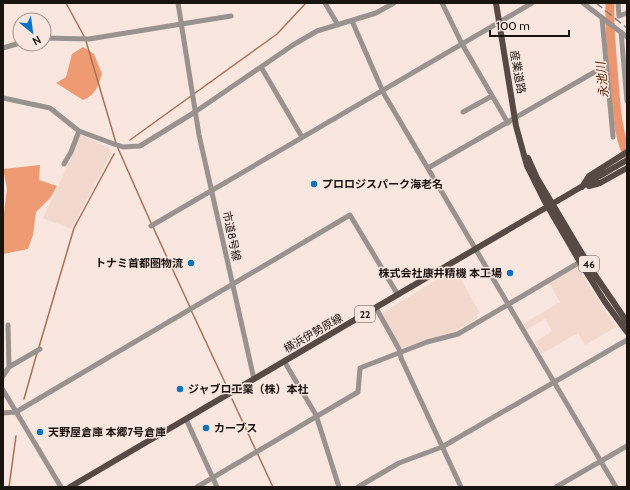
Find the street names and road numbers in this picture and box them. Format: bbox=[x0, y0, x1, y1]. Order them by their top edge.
street label: 産業道路 bbox=[507, 49, 529, 95]
street label: 市道8号線 bbox=[220, 210, 244, 262]
road number: 46 bbox=[579, 256, 599, 272]
road number: 22 bbox=[355, 306, 375, 322]
street label: 横浜伊勢原線 bbox=[281, 310, 345, 356]

